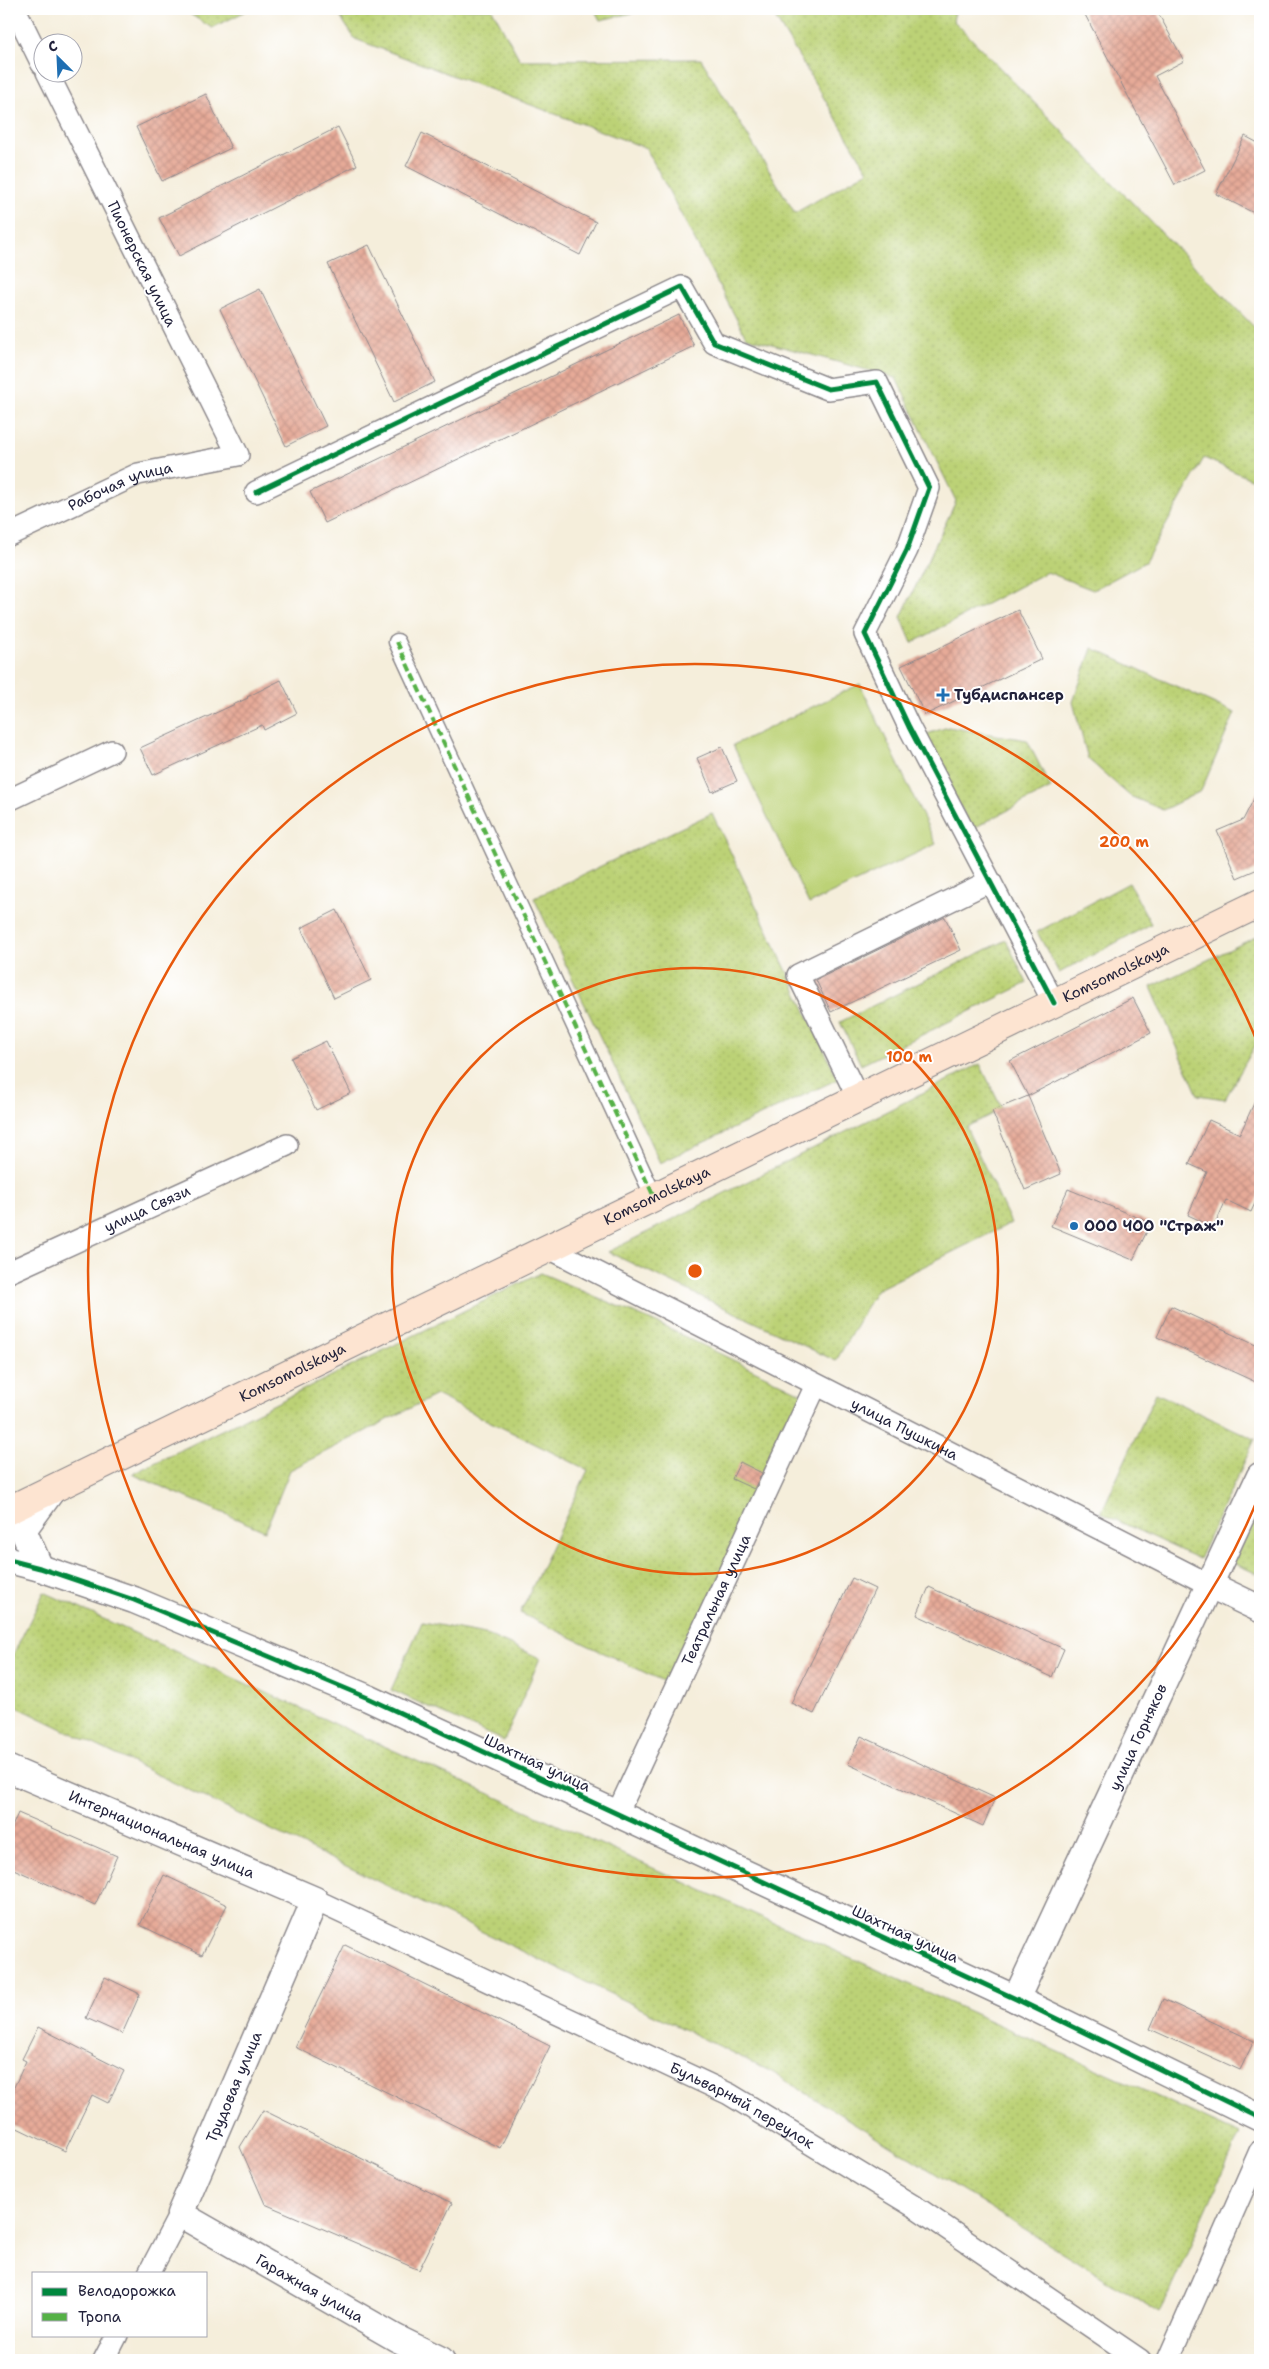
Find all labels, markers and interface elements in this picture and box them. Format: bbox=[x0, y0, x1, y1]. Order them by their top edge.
north arrow bbox=[32, 32, 82, 82]
text: С bbox=[45, 36, 60, 56]
street label: Пионерская улица bbox=[103, 198, 181, 331]
street label: Рабочая улица bbox=[65, 458, 175, 516]
place label: Тубдиспансер bbox=[954, 685, 1064, 705]
marker: Тубдиспансер bbox=[936, 688, 950, 702]
text: 200 m bbox=[1099, 832, 1149, 852]
street label: Komsomolskaya bbox=[1059, 938, 1173, 1007]
text: 100 m bbox=[886, 1047, 932, 1067]
street label: Komsomolskaya bbox=[600, 1161, 714, 1230]
street label: улица Связи bbox=[101, 1180, 194, 1237]
place label: ООО ЧОО "Страж" bbox=[1084, 1216, 1224, 1236]
marker: ООО ЧОО "Страж" bbox=[1068, 1220, 1080, 1232]
centre of rings bbox=[686, 1262, 704, 1280]
street label: Komsomolskaya bbox=[236, 1338, 350, 1407]
street label: улица Пушкина bbox=[847, 1394, 962, 1465]
street label: Театральная улица bbox=[677, 1530, 756, 1669]
street label: улица Горняков bbox=[1105, 1680, 1172, 1794]
street label: Шахтная улица bbox=[480, 1729, 594, 1797]
street label: Интернациональная улица bbox=[66, 1786, 258, 1883]
street label: Шахтная улица bbox=[848, 1900, 962, 1968]
street label: Трудовая улица bbox=[202, 2028, 267, 2146]
street label: Бульварный переулок bbox=[666, 2058, 818, 2153]
street label: Гаражная улица bbox=[252, 2249, 368, 2328]
legend bbox=[32, 2272, 208, 2336]
text: Велодорожка bbox=[78, 2281, 177, 2301]
text: Тропа bbox=[78, 2307, 122, 2327]

